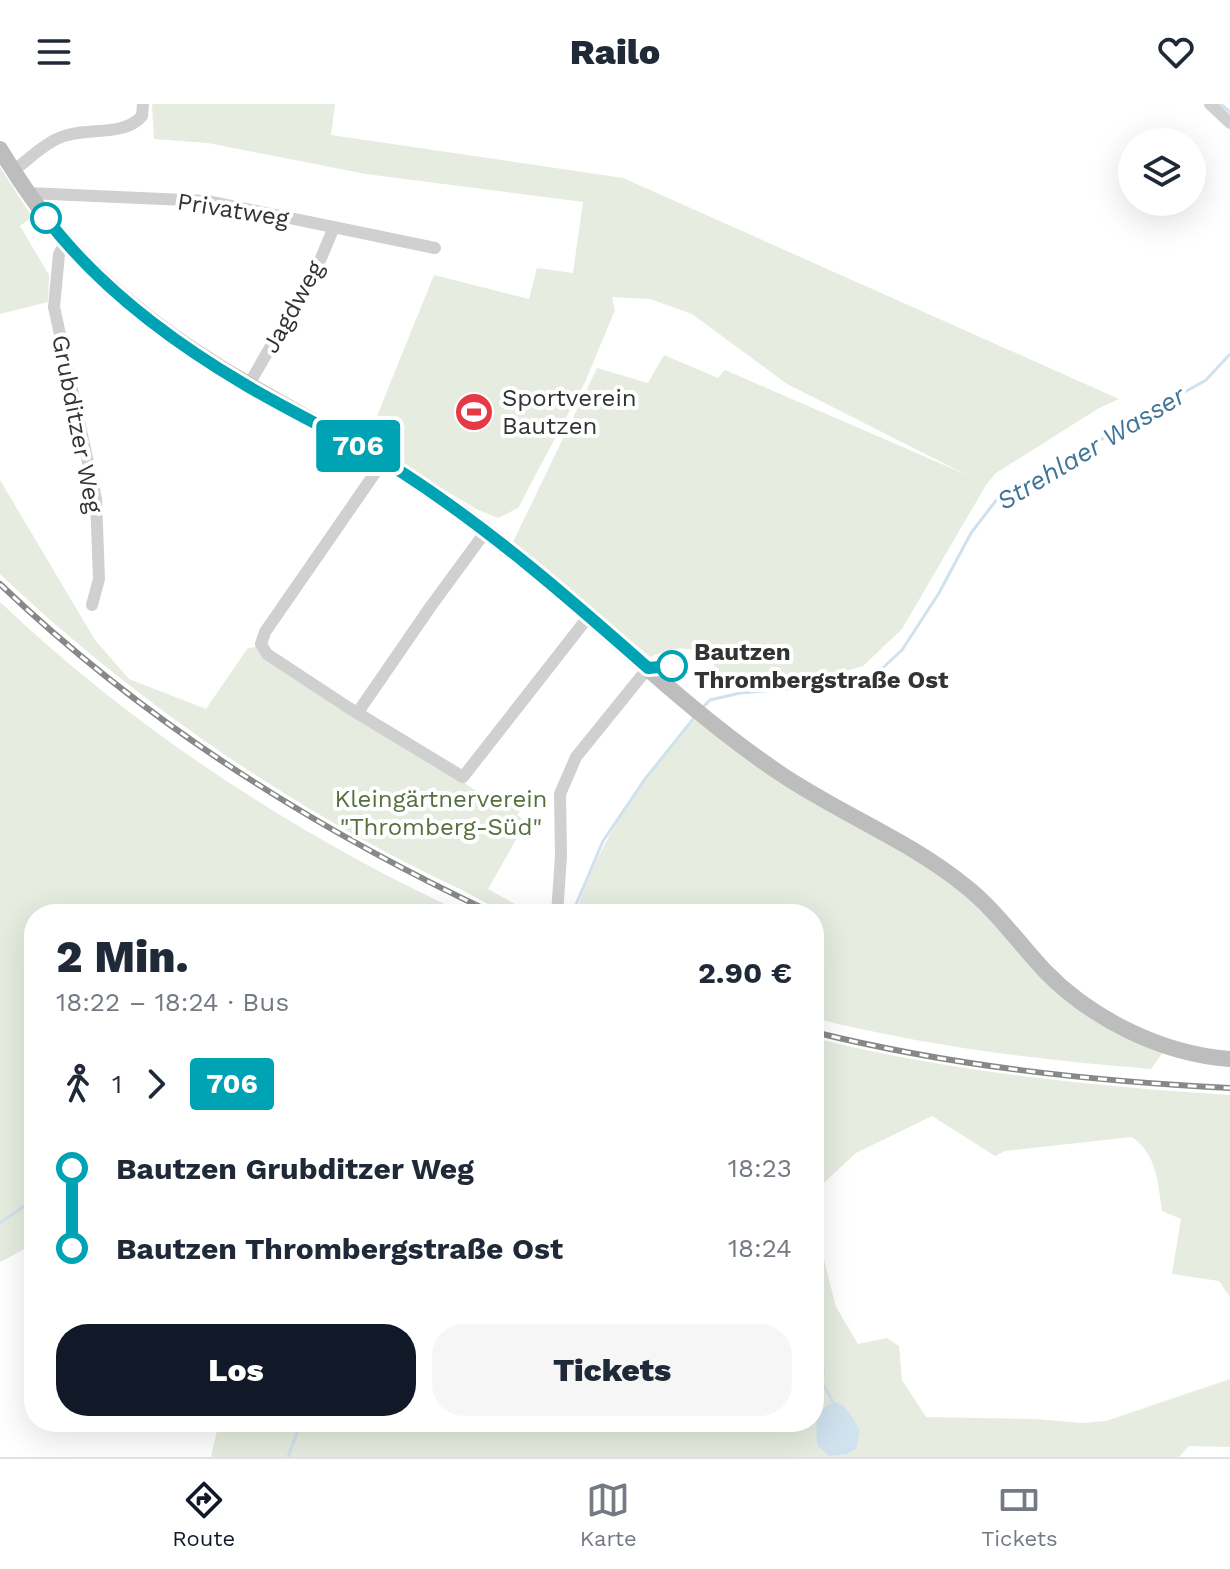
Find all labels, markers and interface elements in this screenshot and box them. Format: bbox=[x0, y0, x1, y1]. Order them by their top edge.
icon: menu bbox=[32, 30, 76, 74]
icon: heart bbox=[1154, 30, 1198, 74]
text: Railo bbox=[570, 31, 660, 73]
map controls bbox=[1118, 128, 1206, 216]
button: layers bbox=[1118, 128, 1206, 216]
street label: Privatweg bbox=[175, 187, 291, 233]
unlabelled marker bbox=[31, 203, 61, 233]
street label: Jagdweg bbox=[256, 256, 330, 358]
street label: Grubditzer Weg bbox=[46, 333, 108, 516]
water label: Strehlaer Wasser bbox=[991, 379, 1191, 516]
place label: Sportverein Bautzen bbox=[502, 384, 637, 440]
sports icon: Sportverein Bautzen bbox=[453, 391, 495, 433]
line badge: 706 bbox=[312, 420, 404, 472]
text: 706 bbox=[332, 429, 384, 462]
place label: Bautzen Thrombergstraße Ost bbox=[694, 638, 949, 694]
marker: Bautzen Thrombergstraße Ost bbox=[657, 651, 687, 681]
park label: Kleingärtnerverein "Thromberg-Süd" bbox=[335, 785, 547, 841]
text: 2 Min. bbox=[56, 931, 189, 983]
text: 2.90 € bbox=[698, 955, 792, 990]
text: 18:22 – 18:24 · Bus bbox=[56, 987, 289, 1017]
icon: walk bbox=[56, 1062, 100, 1106]
icon: forward bbox=[134, 1062, 178, 1106]
text: 706 bbox=[206, 1067, 258, 1100]
text: 1 bbox=[112, 1069, 122, 1099]
text: Bautzen Grubditzer Weg bbox=[116, 1151, 474, 1186]
text: 18:23 bbox=[728, 1153, 792, 1183]
text: Bautzen Thrombergstraße Ost bbox=[116, 1231, 563, 1266]
text: 18:24 bbox=[728, 1233, 792, 1263]
button: Los bbox=[56, 1324, 416, 1416]
button: Tickets bbox=[432, 1324, 792, 1416]
tab: Route bbox=[172, 1478, 235, 1551]
tab: Karte bbox=[580, 1478, 637, 1551]
tab: Tickets bbox=[981, 1478, 1058, 1551]

